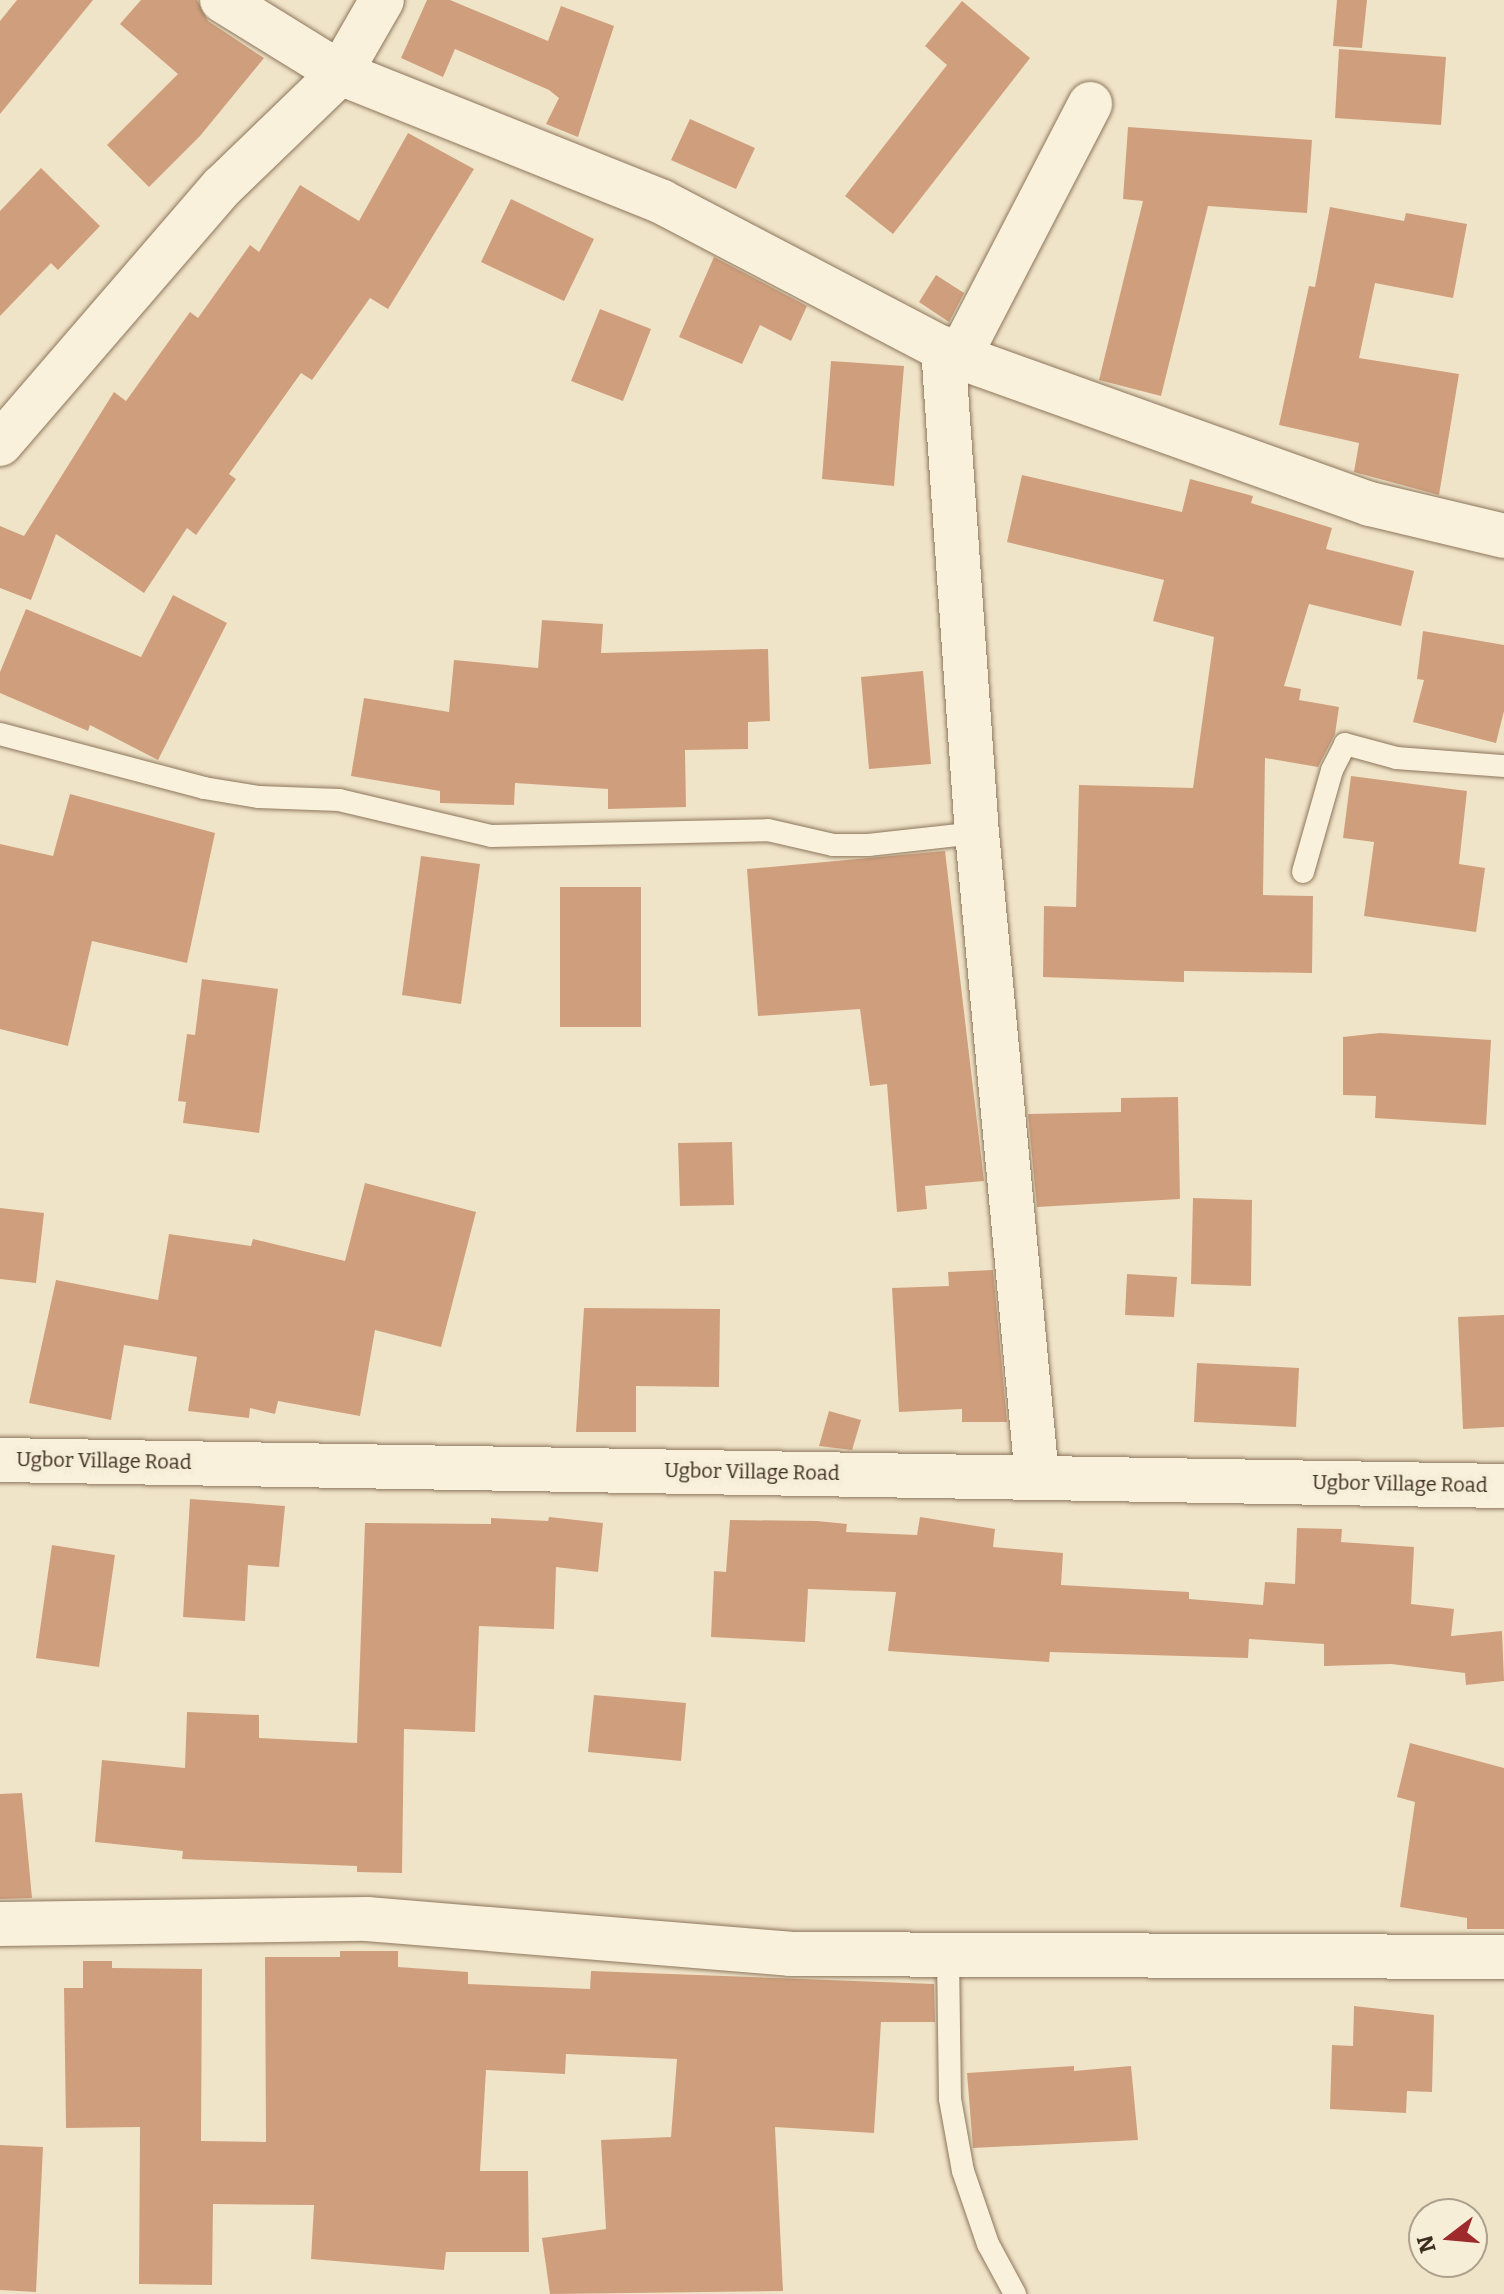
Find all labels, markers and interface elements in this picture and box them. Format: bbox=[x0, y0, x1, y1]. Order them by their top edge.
street label: Ugbor Village Road bbox=[16, 1447, 192, 1475]
street label: Ugbor Village Road bbox=[664, 1458, 840, 1486]
street label: Ugbor Village Road bbox=[1312, 1470, 1488, 1498]
north arrow bbox=[1408, 2198, 1488, 2278]
text: N bbox=[1411, 2232, 1442, 2256]

